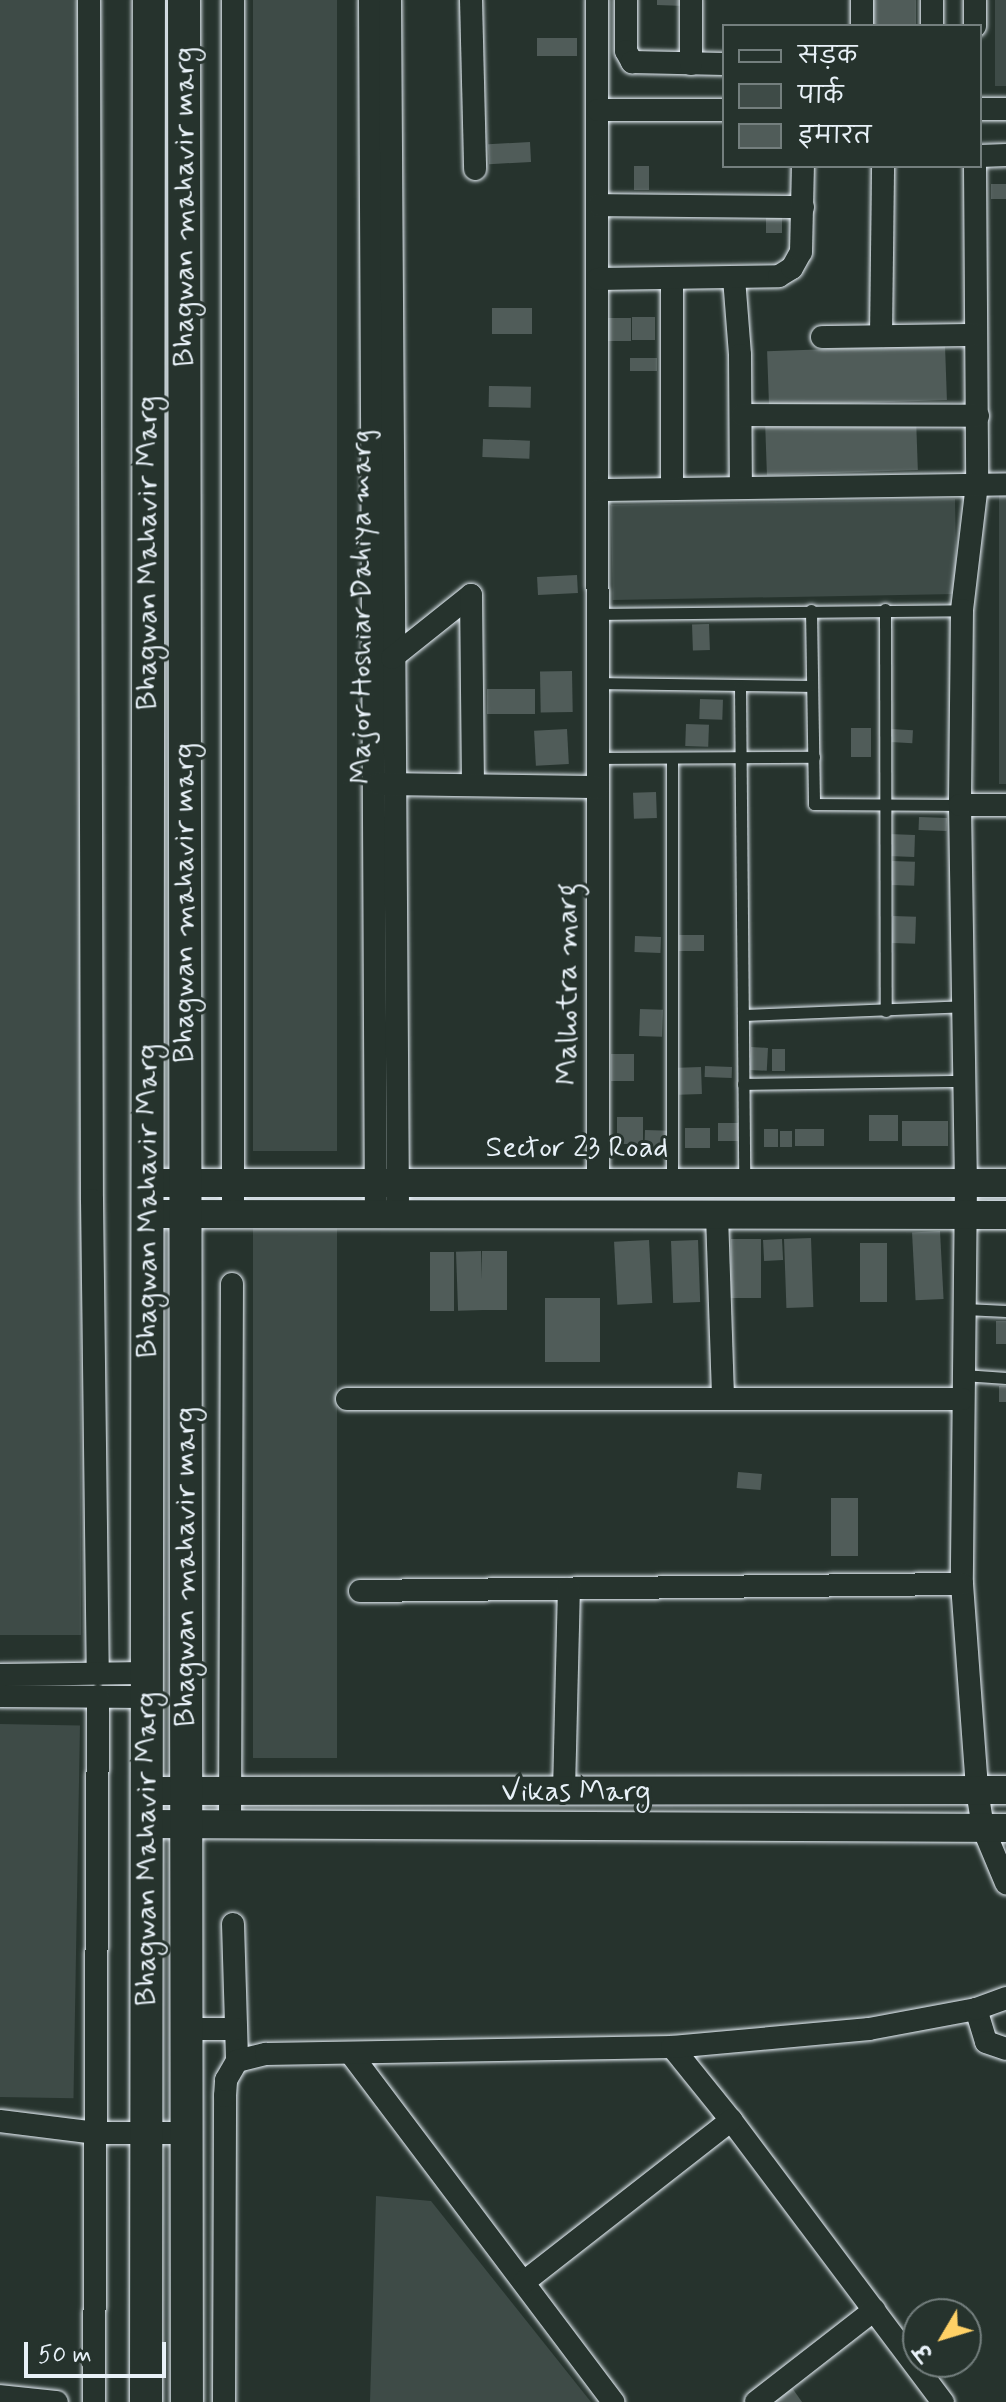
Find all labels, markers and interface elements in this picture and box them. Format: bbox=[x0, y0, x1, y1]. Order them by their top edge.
legend bbox=[722, 24, 982, 168]
text: सड़क bbox=[798, 41, 857, 72]
street label: Bhagwan mahavir marg bbox=[167, 56, 203, 358]
text: पार्क bbox=[798, 81, 843, 112]
text: इमारत bbox=[798, 121, 871, 152]
street label: Bhagwan Mahavir Marg bbox=[130, 399, 166, 707]
street label: Major Hoshiar Dahiya marg bbox=[344, 431, 380, 783]
street label: Bhagwan mahavir marg bbox=[167, 752, 203, 1054]
street label: Malhotra marg bbox=[550, 886, 586, 1082]
street label: Bhagwan Mahavir Marg bbox=[130, 1047, 166, 1355]
street label: Sector 23 Road bbox=[486, 1130, 668, 1166]
street label: Bhagwan mahavir marg bbox=[168, 1416, 204, 1718]
street label: Bhagwan Mahavir Marg bbox=[129, 1695, 165, 2003]
street label: Vikas Marg bbox=[503, 1774, 649, 1810]
north arrow bbox=[902, 2298, 982, 2378]
scale bar bbox=[28, 2326, 170, 2376]
text: उ bbox=[909, 2337, 940, 2366]
text: 50 m bbox=[38, 2340, 92, 2371]

